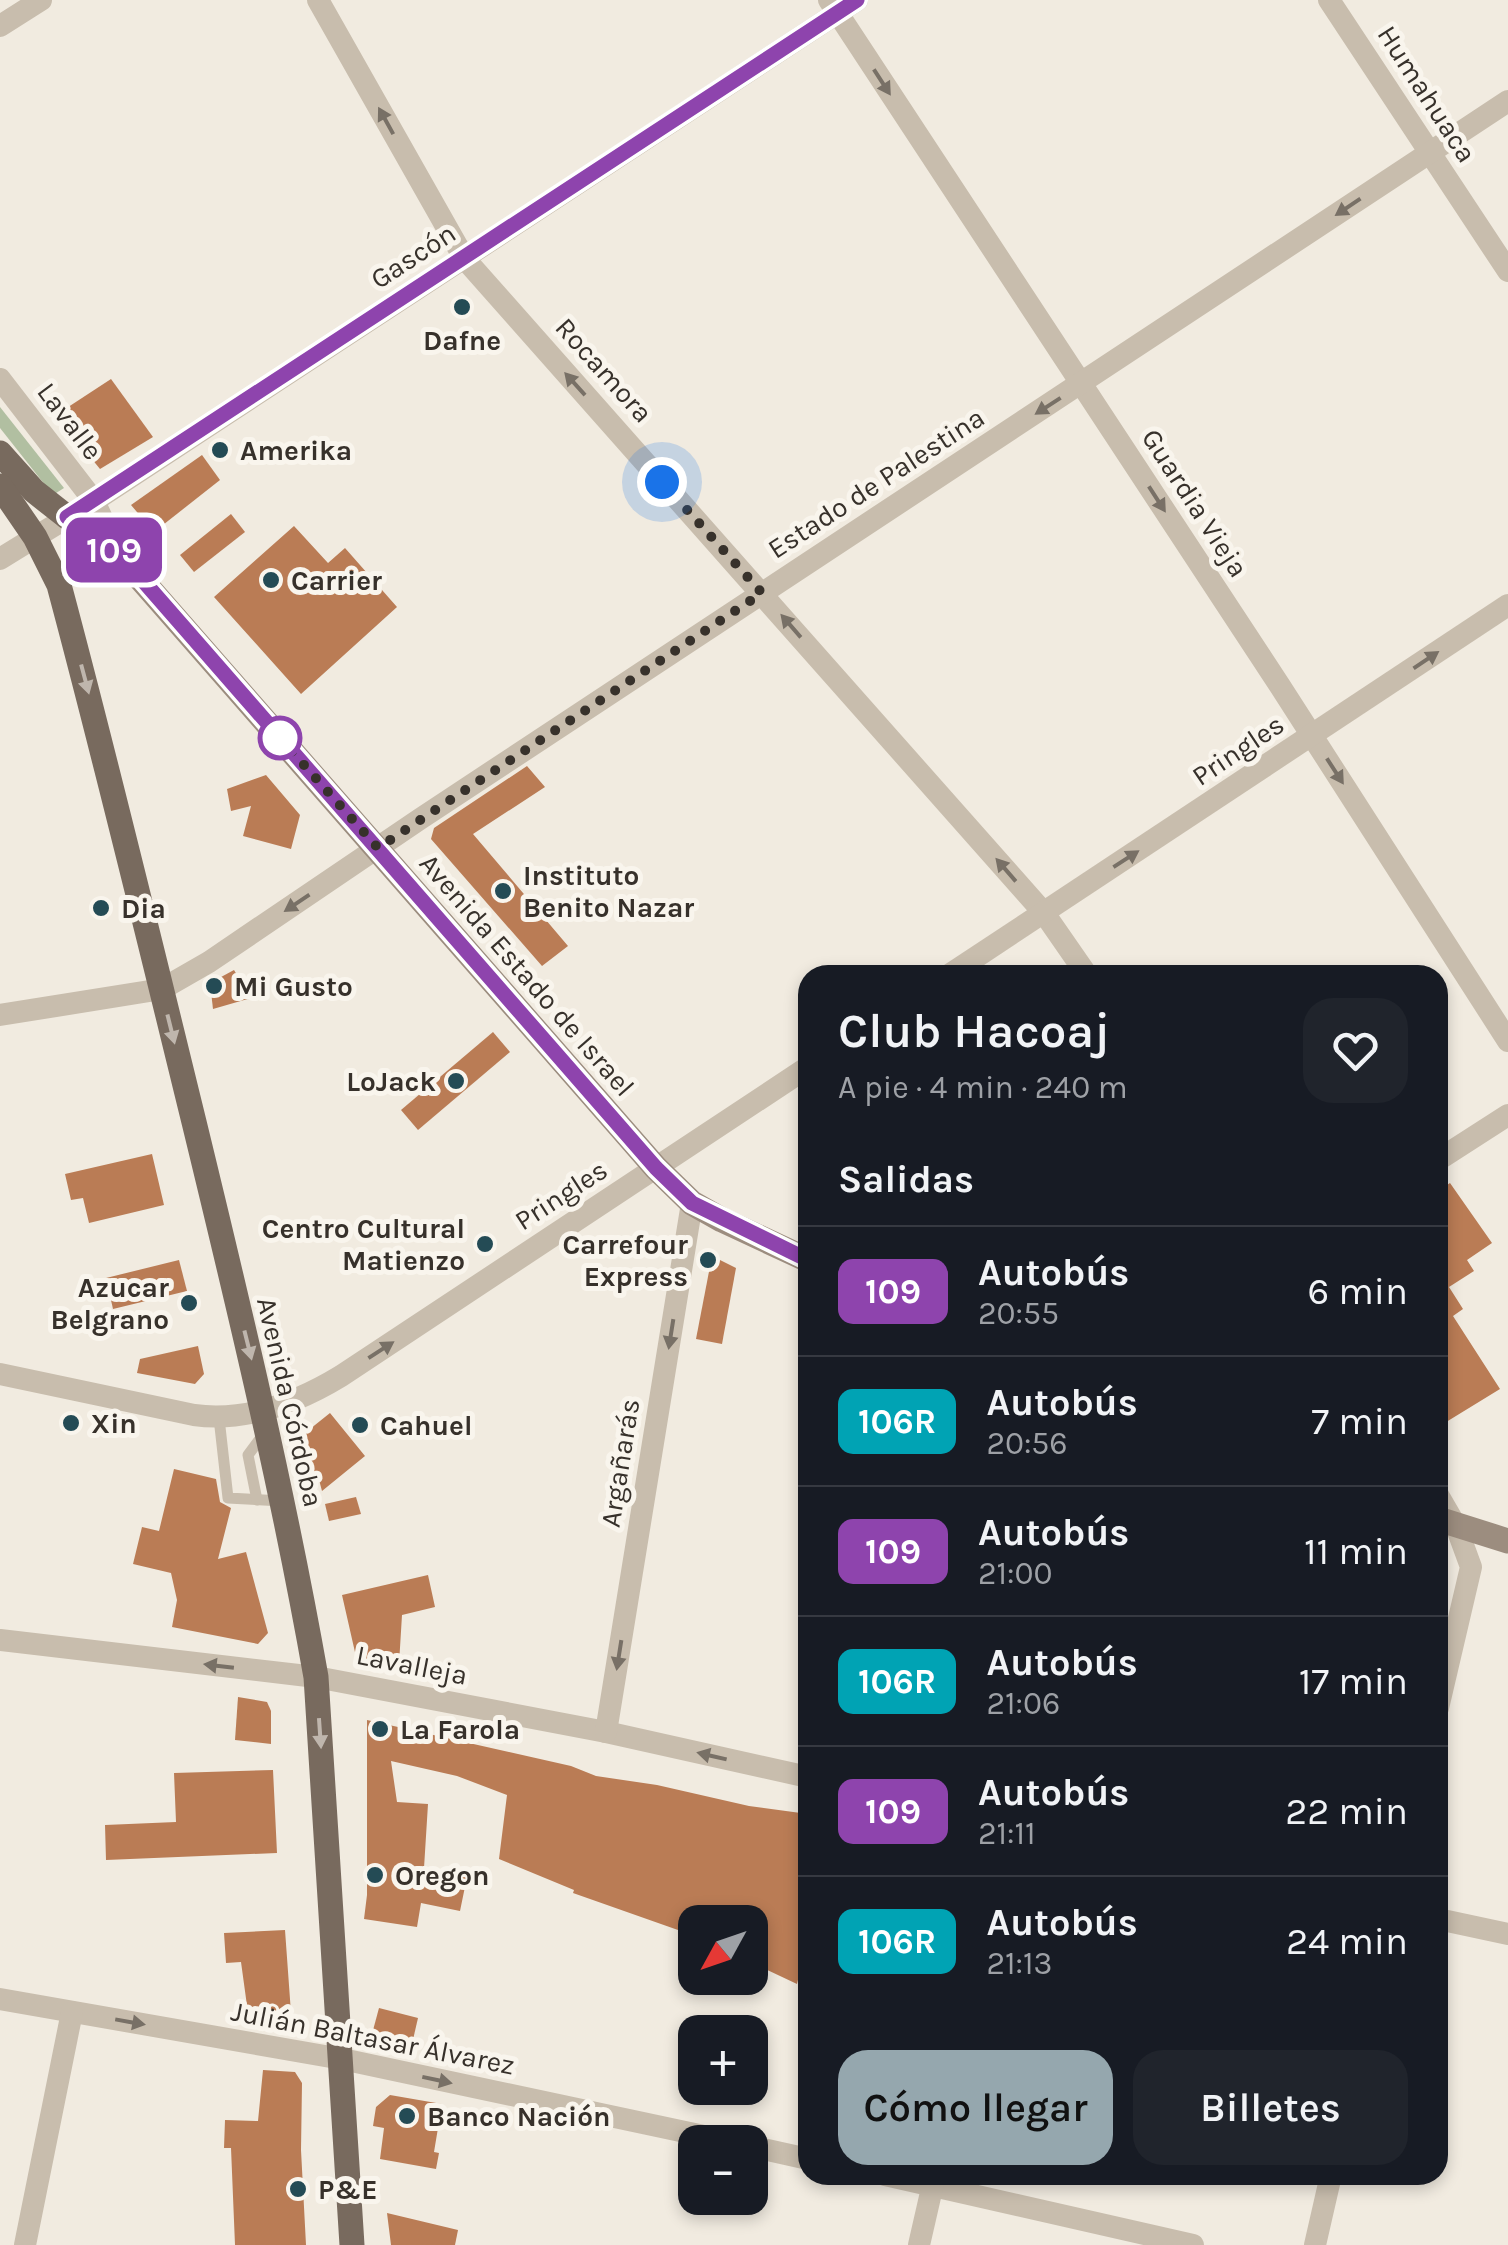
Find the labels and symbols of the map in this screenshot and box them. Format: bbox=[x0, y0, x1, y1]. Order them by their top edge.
street label: Humahuaca bbox=[1371, 19, 1483, 169]
one-way arrow bbox=[872, 68, 891, 95]
one-way arrow bbox=[378, 107, 395, 136]
one-way arrow bbox=[1334, 197, 1361, 215]
street label: Gascón bbox=[364, 216, 462, 296]
marker: Dafne bbox=[451, 296, 473, 318]
street label: Rocamora bbox=[548, 311, 660, 429]
place label: Dafne bbox=[423, 324, 501, 357]
one-way arrow bbox=[564, 372, 587, 396]
street label: Lavalle bbox=[30, 376, 110, 466]
one-way arrow bbox=[1034, 397, 1062, 415]
street label: Estado de Palestina bbox=[762, 401, 990, 565]
street label: Guardia Vieja bbox=[1135, 423, 1255, 583]
place label: Amerika bbox=[240, 434, 352, 467]
marker: Amerika bbox=[209, 439, 231, 461]
your location bbox=[637, 457, 687, 507]
one-way arrow bbox=[1147, 486, 1165, 513]
line badge: 109 bbox=[56, 518, 172, 582]
place label: Carrier bbox=[291, 564, 382, 597]
marker: Carrier bbox=[260, 569, 282, 591]
one-way arrow bbox=[781, 614, 803, 639]
one-way arrow bbox=[1412, 651, 1439, 670]
one-way arrow bbox=[77, 664, 93, 695]
street label: Pringles bbox=[1186, 707, 1290, 793]
unlabelled marker bbox=[259, 717, 301, 759]
one-way arrow bbox=[1325, 757, 1343, 785]
street label: Avenida Estado de Israel bbox=[413, 847, 641, 1103]
one-way arrow bbox=[1112, 851, 1140, 869]
one-way arrow bbox=[996, 858, 1018, 883]
place label: Instituto Benito Nazar bbox=[523, 859, 694, 924]
marker: Instituto Benito Nazar bbox=[492, 880, 514, 902]
place label: Dia bbox=[121, 892, 166, 925]
one-way arrow bbox=[284, 893, 311, 911]
marker: Dia bbox=[90, 897, 112, 919]
place label: Mi Gusto bbox=[234, 970, 353, 1003]
marker: Mi Gusto bbox=[203, 975, 225, 997]
one-way arrow bbox=[164, 1014, 179, 1045]
place label: LoJack bbox=[346, 1065, 436, 1098]
marker: LoJack bbox=[445, 1070, 467, 1092]
street label: Pringles bbox=[509, 1153, 613, 1237]
place label: Centro Cultural Matienzo bbox=[262, 1212, 465, 1277]
place label: Carrefour Express bbox=[562, 1228, 688, 1293]
marker: Centro Cultural Matienzo bbox=[474, 1233, 496, 1255]
marker: Carrefour Express bbox=[697, 1249, 719, 1271]
place label: Azucar Belgrano bbox=[51, 1271, 169, 1336]
marker: Azucar Belgrano bbox=[178, 1292, 200, 1314]
street label: Avenida Córdoba bbox=[250, 1294, 330, 1510]
one-way arrow bbox=[663, 1319, 678, 1350]
one-way arrow bbox=[241, 1330, 256, 1361]
one-way arrow bbox=[367, 1341, 394, 1360]
street label: Argañarás bbox=[594, 1396, 646, 1530]
place label: Xin bbox=[91, 1407, 137, 1440]
place label: Cahuel bbox=[380, 1409, 472, 1442]
marker: Xin bbox=[60, 1412, 82, 1434]
marker: Cahuel bbox=[349, 1414, 371, 1436]
street label: Lavalleja bbox=[354, 1638, 470, 1692]
one-way arrow bbox=[611, 1639, 626, 1671]
one-way arrow bbox=[203, 1658, 235, 1674]
place label: La Farola bbox=[400, 1713, 520, 1746]
one-way arrow bbox=[312, 1717, 328, 1749]
marker: La Farola bbox=[369, 1718, 391, 1740]
one-way arrow bbox=[696, 1748, 727, 1763]
place label: Oregon bbox=[395, 1859, 490, 1892]
marker: Oregon bbox=[364, 1864, 386, 1886]
north arrow bbox=[678, 1905, 768, 1995]
street label: Julián Baltasar Álvarez bbox=[228, 1993, 518, 2082]
one-way arrow bbox=[115, 2015, 147, 2030]
one-way arrow bbox=[422, 2072, 453, 2088]
place label: Banco Nación bbox=[427, 2100, 610, 2133]
marker: Banco Nación bbox=[396, 2105, 418, 2127]
place label: P&E bbox=[318, 2173, 378, 2206]
marker: P&E bbox=[287, 2178, 309, 2200]

